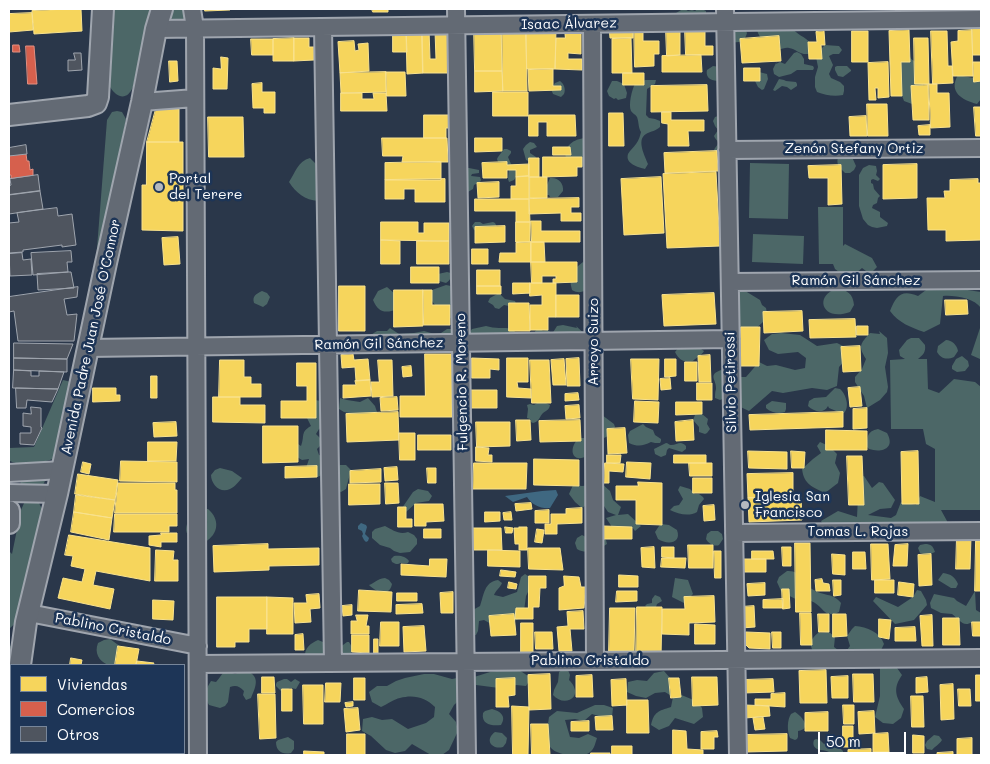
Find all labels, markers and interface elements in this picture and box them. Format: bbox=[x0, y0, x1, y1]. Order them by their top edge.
street label: Isaac Álvarez bbox=[521, 15, 617, 33]
street label: Zenón Stefany Ortiz bbox=[784, 141, 924, 157]
place label: Portal del Terere bbox=[169, 171, 242, 203]
marker: Portal del Terere bbox=[153, 181, 165, 193]
street label: Avenida Padre Juan José O'Connor bbox=[58, 218, 124, 456]
street label: Ramón Gil Sánchez bbox=[792, 273, 920, 289]
street label: Arroyo Suizo bbox=[586, 298, 602, 386]
street label: Fulgencio R. Moreno bbox=[452, 313, 472, 451]
street label: Silvio Petirossi bbox=[722, 331, 740, 433]
street label: Ramón Gil Sánchez bbox=[314, 334, 444, 354]
place label: Iglesia San Francisco bbox=[755, 489, 830, 522]
marker: Iglesia San Francisco bbox=[739, 499, 751, 511]
street label: Tomas L. Rojas bbox=[808, 524, 908, 540]
street label: Pablino Cristaldo bbox=[53, 609, 173, 649]
street label: Pablino Cristaldo bbox=[531, 653, 649, 669]
legend bbox=[10, 664, 185, 754]
text: Viviendas bbox=[57, 674, 128, 694]
text: Comercios bbox=[57, 699, 135, 719]
scale bar bbox=[820, 722, 908, 754]
text: Otros bbox=[57, 724, 99, 744]
text: 50 m bbox=[826, 731, 861, 751]

